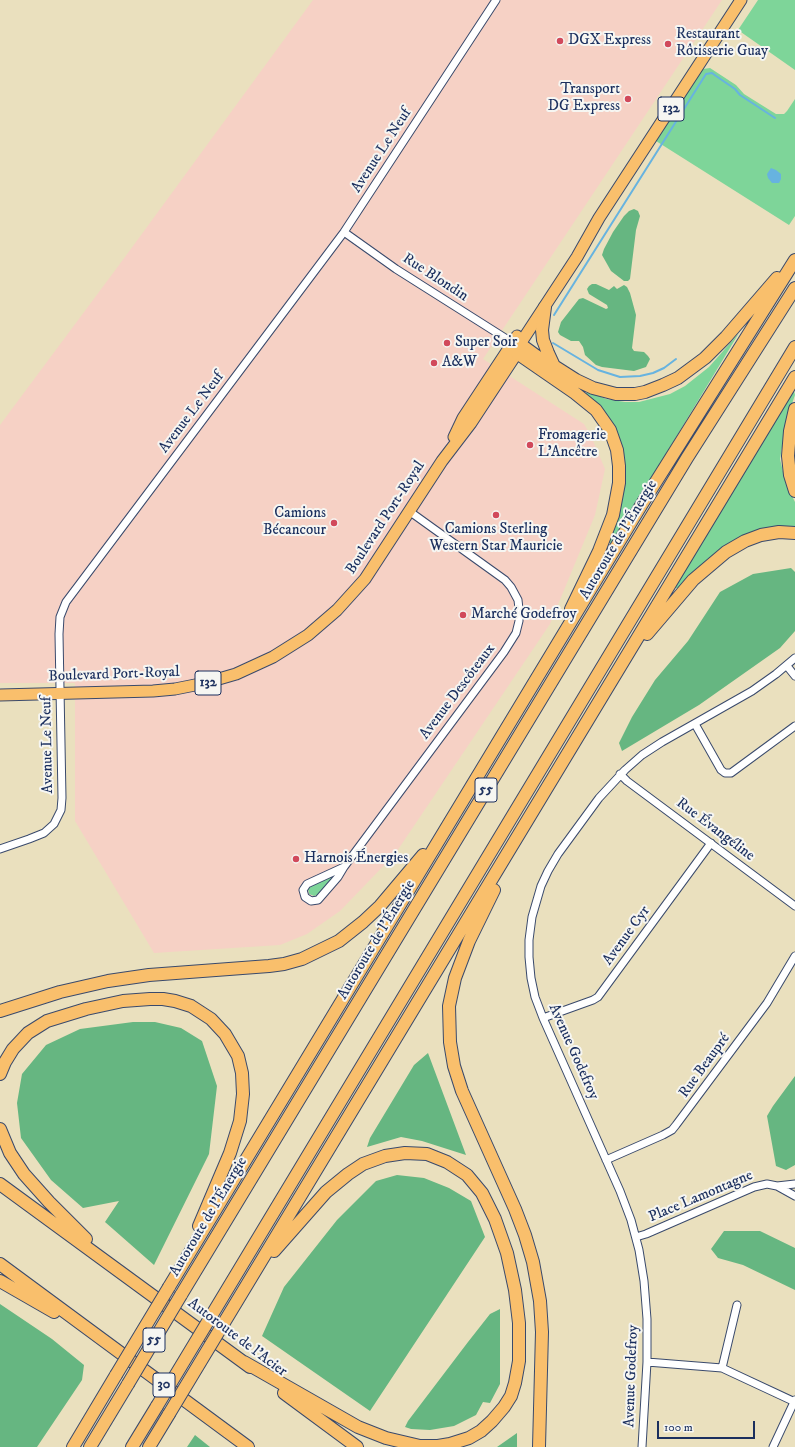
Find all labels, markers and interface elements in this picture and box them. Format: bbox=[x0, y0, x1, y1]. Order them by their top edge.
place label: Restaurant Rôtisserie Guay bbox=[676, 26, 768, 61]
place label: DGX Express bbox=[568, 32, 651, 50]
marker: DGX Express bbox=[555, 36, 565, 46]
marker: Restaurant Rôtisserie Guay bbox=[663, 39, 673, 49]
place label: Transport DG Express bbox=[548, 81, 620, 116]
marker: Transport DG Express bbox=[623, 94, 633, 104]
road number: 132 bbox=[658, 97, 684, 121]
street label: Avenue Le Neuf bbox=[348, 105, 416, 197]
street label: Rue Blondin bbox=[399, 250, 471, 306]
place label: Super Soir bbox=[455, 334, 517, 352]
marker: Super Soir bbox=[442, 338, 452, 348]
place label: A&W bbox=[442, 354, 477, 372]
marker: A&W bbox=[429, 358, 439, 368]
street label: Avenue Le Neuf bbox=[156, 369, 228, 457]
place label: Fromagerie L'Ancêtre bbox=[538, 427, 606, 462]
marker: Fromagerie L'Ancêtre bbox=[525, 440, 535, 450]
street label: Boulevard Port-Royal bbox=[343, 458, 429, 578]
street label: Autoroute de l'Énergie bbox=[576, 477, 662, 603]
place label: Camions Bécancour bbox=[263, 505, 326, 540]
marker: Camions Sterling Western Star Mauricie bbox=[491, 510, 501, 520]
marker: Camions Bécancour bbox=[329, 518, 339, 528]
place label: Camions Sterling Western Star Mauricie bbox=[429, 521, 563, 556]
place label: Marché Godefroy bbox=[471, 606, 577, 624]
marker: Marché Godefroy bbox=[458, 610, 468, 620]
street label: Avenue Descôteaux bbox=[416, 641, 500, 743]
street label: Boulevard Port-Royal bbox=[48, 664, 180, 686]
road number: 132 bbox=[195, 671, 221, 695]
street label: Avenue Le Neuf bbox=[38, 696, 58, 794]
road number: 55 bbox=[475, 778, 497, 802]
street label: Rue Évangéline bbox=[672, 795, 758, 865]
place label: Harnois Énergies bbox=[304, 850, 408, 868]
marker: Harnois Énergies bbox=[291, 854, 301, 864]
street label: Autoroute de l'Énergie bbox=[334, 877, 420, 1003]
street label: Avenue Cyr bbox=[599, 903, 655, 969]
street label: Avenue Godefroy bbox=[544, 1001, 602, 1103]
street label: Rue Beaupré bbox=[676, 1030, 734, 1102]
street label: Autoroute de l'Énergie bbox=[166, 1154, 252, 1280]
street label: Place Lamontagne bbox=[646, 1167, 756, 1227]
street label: Autoroute de l'Acier bbox=[184, 1295, 290, 1381]
street label: Avenue Godefroy bbox=[621, 1324, 643, 1428]
road number: 55 bbox=[143, 1328, 165, 1352]
road number: 30 bbox=[153, 1373, 175, 1397]
scale bar bbox=[659, 1413, 757, 1439]
text: 100 m bbox=[664, 1420, 693, 1435]

